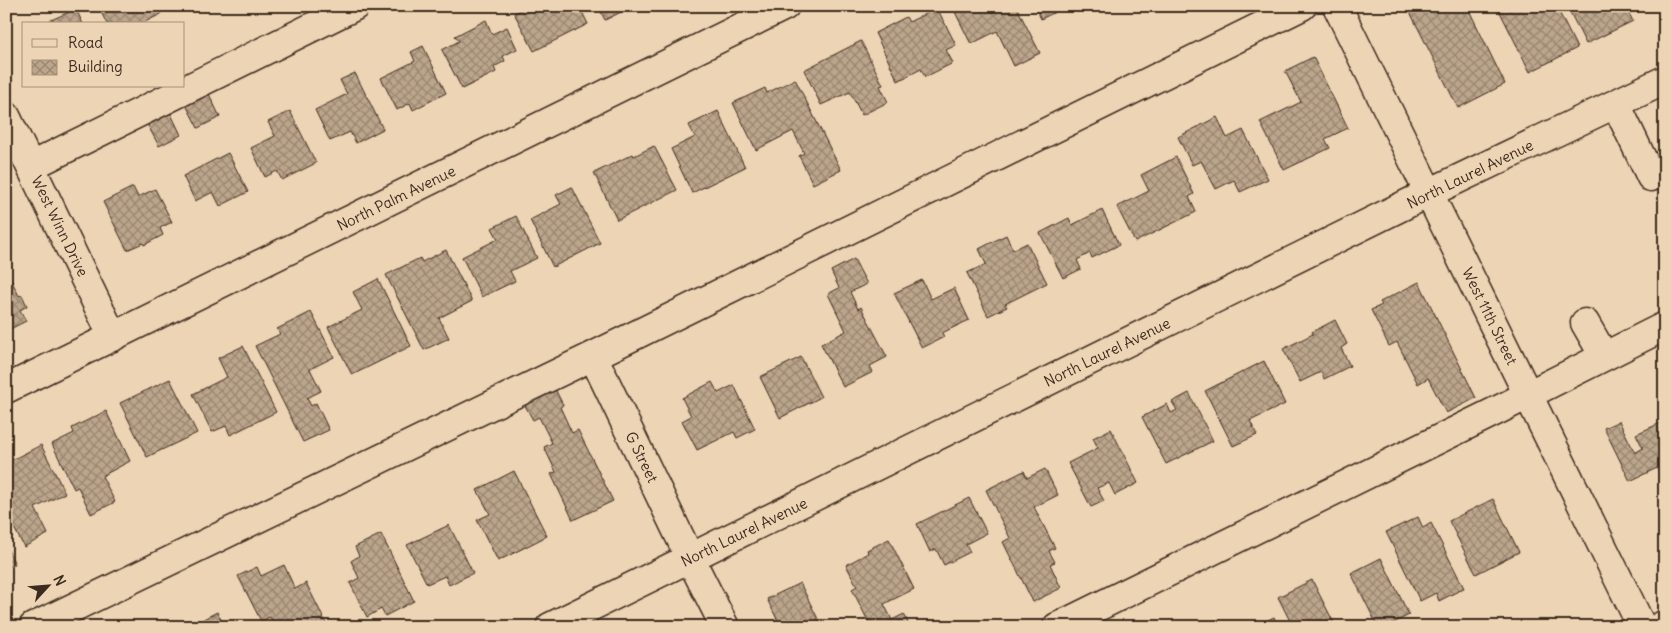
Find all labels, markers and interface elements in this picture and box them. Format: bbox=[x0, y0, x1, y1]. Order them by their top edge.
legend bbox=[22, 22, 185, 88]
text: Road bbox=[68, 33, 103, 52]
text: Building bbox=[68, 57, 123, 76]
street label: North Laurel Avenue bbox=[1404, 135, 1536, 213]
street label: North Palm Avenue bbox=[334, 161, 458, 235]
street label: West Winn Drive bbox=[27, 172, 93, 280]
street label: West 11th Street bbox=[1458, 264, 1522, 368]
street label: North Laurel Avenue bbox=[1041, 313, 1173, 391]
street label: G Street bbox=[622, 428, 662, 486]
street label: North Laurel Avenue bbox=[678, 493, 810, 571]
north arrow bbox=[22, 560, 72, 610]
text: N bbox=[49, 572, 70, 589]

